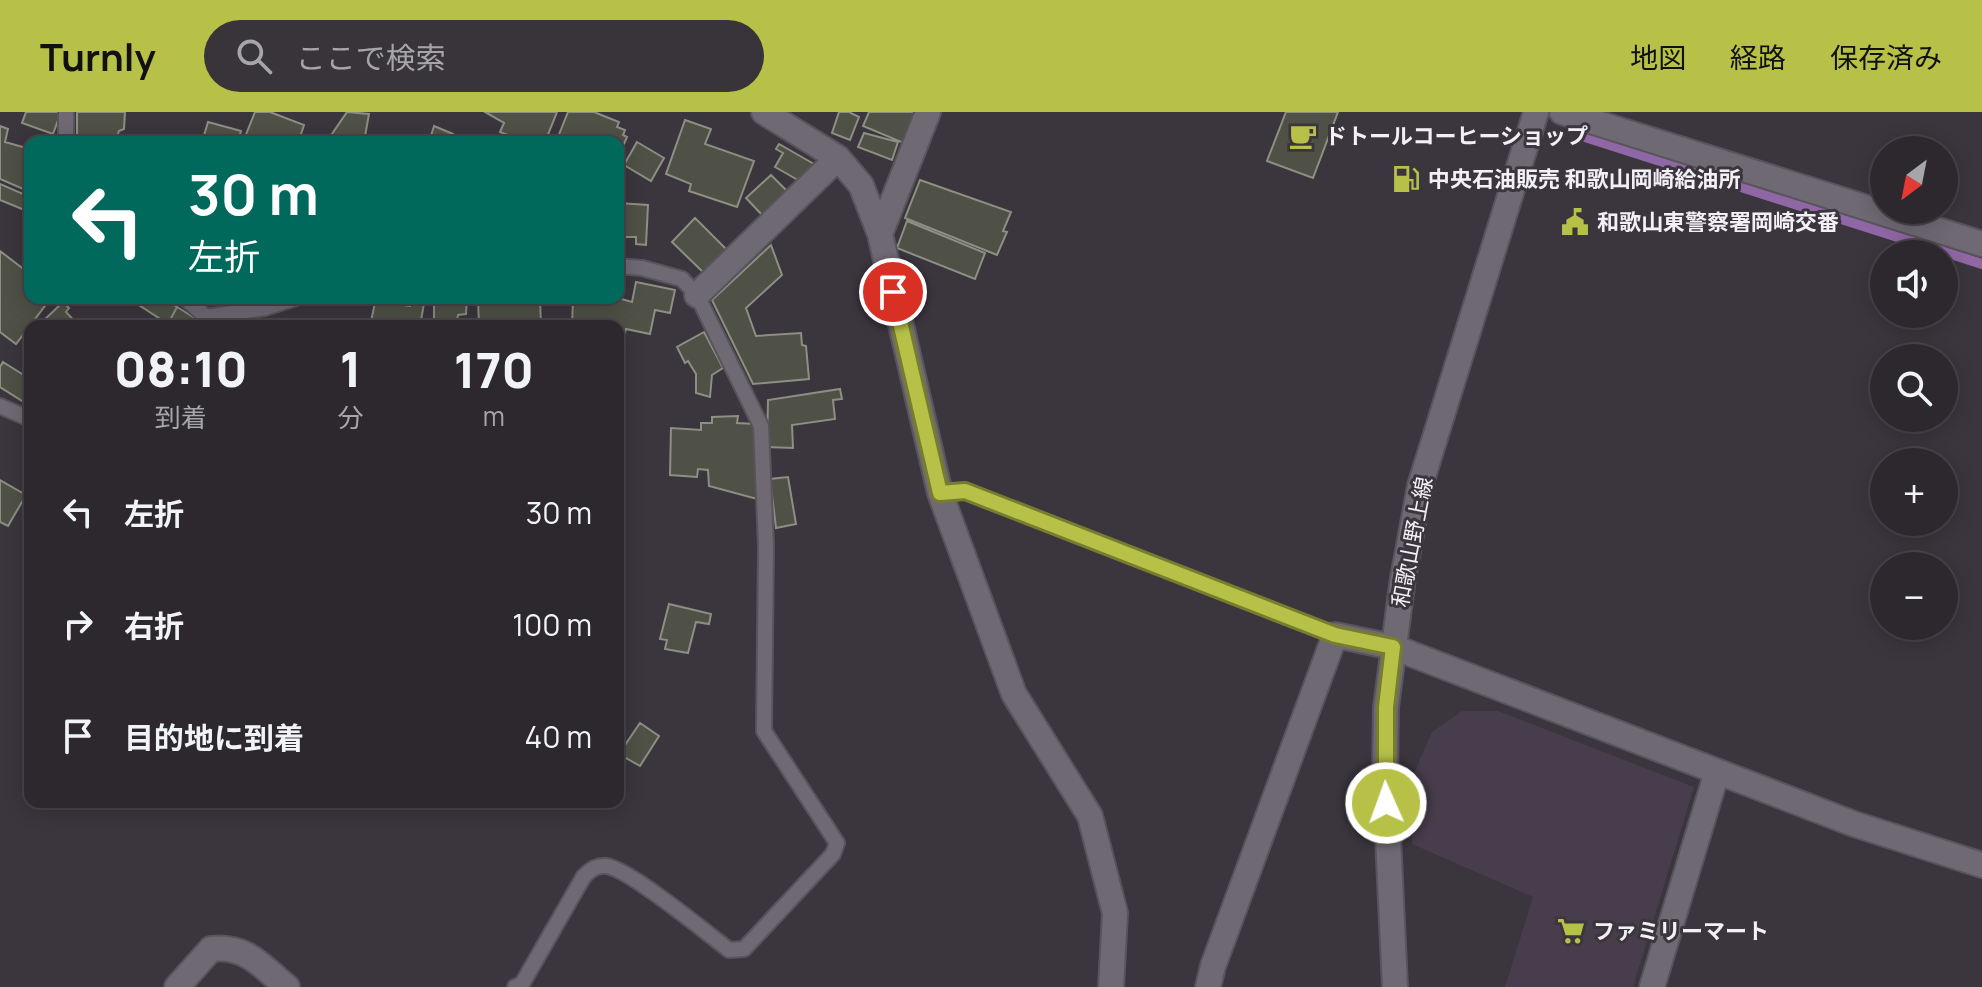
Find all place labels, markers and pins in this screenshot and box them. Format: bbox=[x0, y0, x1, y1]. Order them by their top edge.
cafe icon: ドトールコーヒーショップ bbox=[1288, 121, 1318, 151]
place label: ドトールコーヒーショップ bbox=[1325, 121, 1588, 151]
fuel station icon: 中央石油販売 和歌山岡崎給油所 bbox=[1391, 164, 1421, 194]
place label: 中央石油販売 和歌山岡崎給油所 bbox=[1428, 164, 1740, 194]
public building icon: 和歌山東警察署岡崎交番 bbox=[1560, 207, 1590, 237]
place label: 和歌山東警察署岡崎交番 bbox=[1597, 207, 1839, 237]
pin bbox=[859, 258, 927, 326]
supermarket icon: ファミリーマート bbox=[1556, 916, 1586, 946]
place label: ファミリーマート bbox=[1593, 916, 1769, 946]

